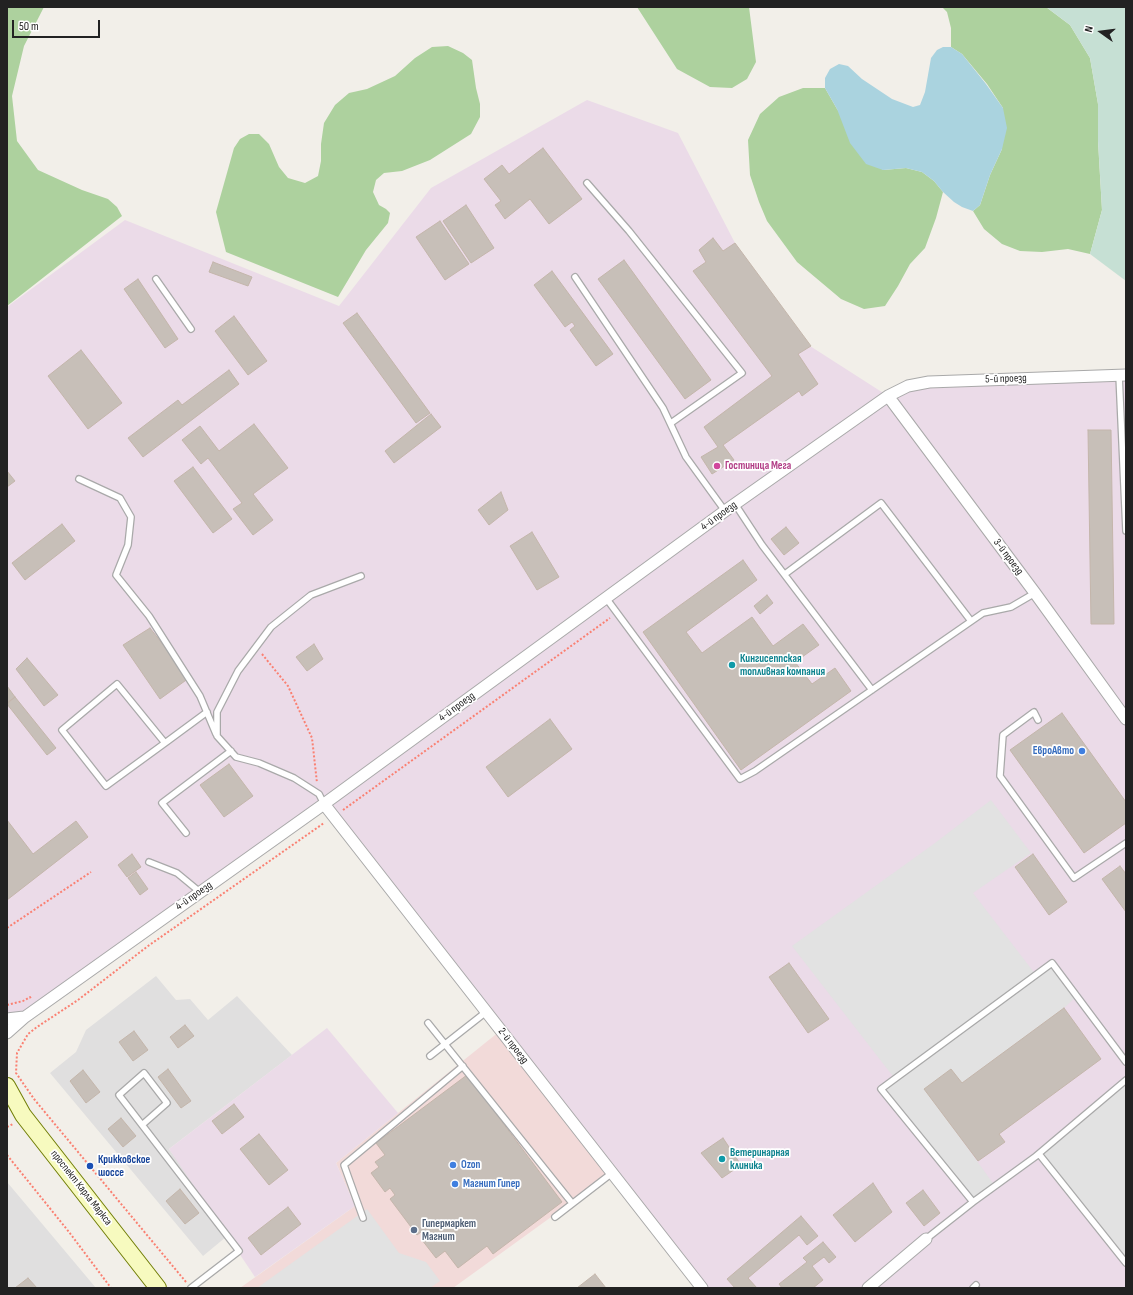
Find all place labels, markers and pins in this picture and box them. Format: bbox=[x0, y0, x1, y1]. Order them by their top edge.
place label: Гостиница Мега bbox=[725, 459, 791, 473]
marker: Гостиница Мега bbox=[712, 461, 722, 471]
place label: Кингисеппская топливная компания bbox=[740, 652, 825, 678]
marker: Кингисеппская топливная компания bbox=[727, 660, 737, 670]
place label: ЕвроАвто bbox=[1033, 744, 1074, 758]
marker: ЕвроАвто bbox=[1077, 746, 1087, 756]
place label: Ветеринарная клиника bbox=[730, 1146, 789, 1172]
place label: Крикковское шоссе bbox=[98, 1153, 150, 1179]
marker: Ветеринарная клиника bbox=[717, 1154, 727, 1164]
place label: Ozon bbox=[461, 1158, 480, 1172]
marker: Ozon bbox=[448, 1160, 458, 1170]
marker: Крикковское шоссе bbox=[85, 1161, 95, 1171]
place label: Магнит Гипер bbox=[463, 1177, 520, 1191]
marker: Магнит Гипер bbox=[450, 1179, 460, 1189]
place label: Гипермаркет Магнит bbox=[422, 1217, 476, 1243]
marker: Гипермаркет Магнит bbox=[409, 1225, 419, 1235]

